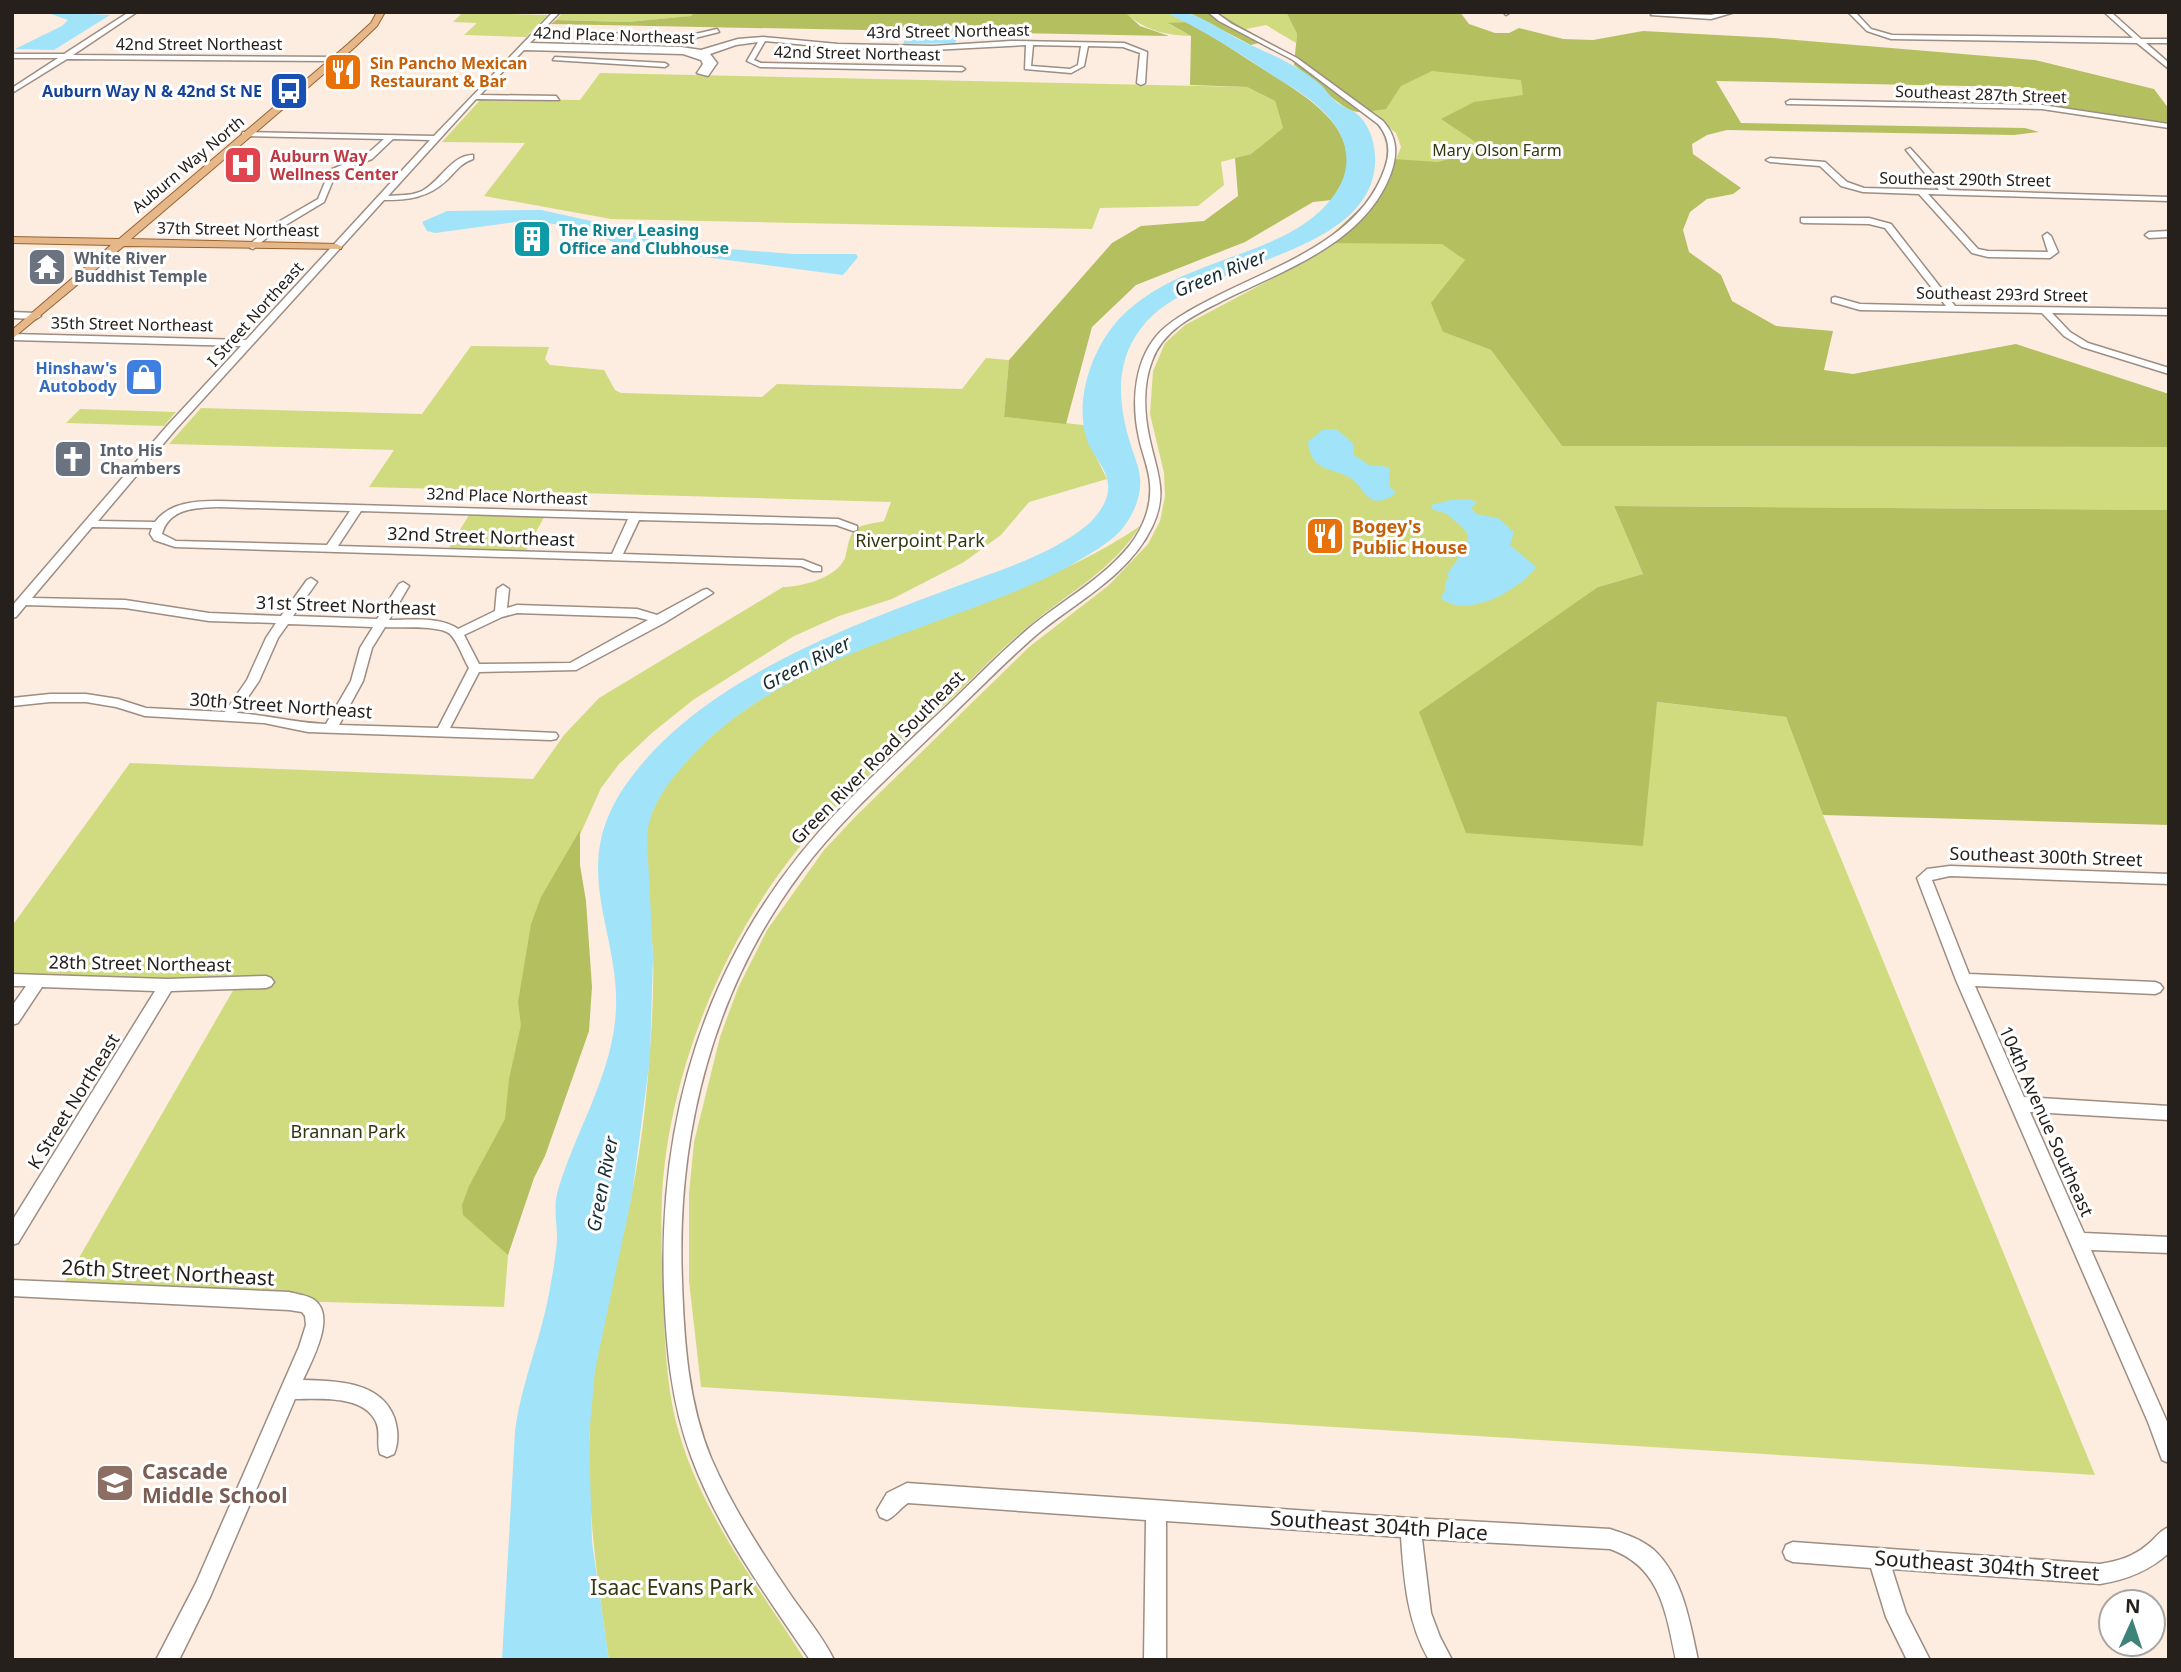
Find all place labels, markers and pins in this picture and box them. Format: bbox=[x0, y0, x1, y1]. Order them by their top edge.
restaurant icon: Sin Pancho Mexican Restaurant & Bar bbox=[322, 51, 364, 93]
place label: Sin Pancho Mexican Restaurant & Bar bbox=[370, 52, 528, 92]
bus stop icon: Auburn Way N & 42nd St NE bbox=[268, 70, 310, 112]
place label: Auburn Way N & 42nd St NE bbox=[42, 80, 262, 102]
hospital icon: Auburn Way Wellness Center bbox=[222, 144, 264, 186]
place label: Auburn Way Wellness Center bbox=[270, 145, 398, 185]
building icon: The River Leasing Office and Clubhouse bbox=[511, 218, 553, 260]
place label: The River Leasing Office and Clubhouse bbox=[559, 219, 729, 259]
temple icon: White River Buddhist Temple bbox=[26, 246, 68, 288]
place label: White River Buddhist Temple bbox=[74, 247, 207, 287]
shop icon: Hinshaw's Autobody bbox=[123, 356, 165, 398]
place label: Hinshaw's Autobody bbox=[35, 357, 118, 397]
church icon: Into His Chambers bbox=[52, 438, 94, 480]
place label: Into His Chambers bbox=[100, 439, 181, 479]
place label: Bogey's Public House bbox=[1352, 514, 1467, 559]
restaurant icon: Bogey's Public House bbox=[1304, 515, 1346, 557]
place label: Cascade Middle School bbox=[142, 1457, 287, 1509]
school or university icon: Cascade Middle School bbox=[94, 1462, 136, 1504]

